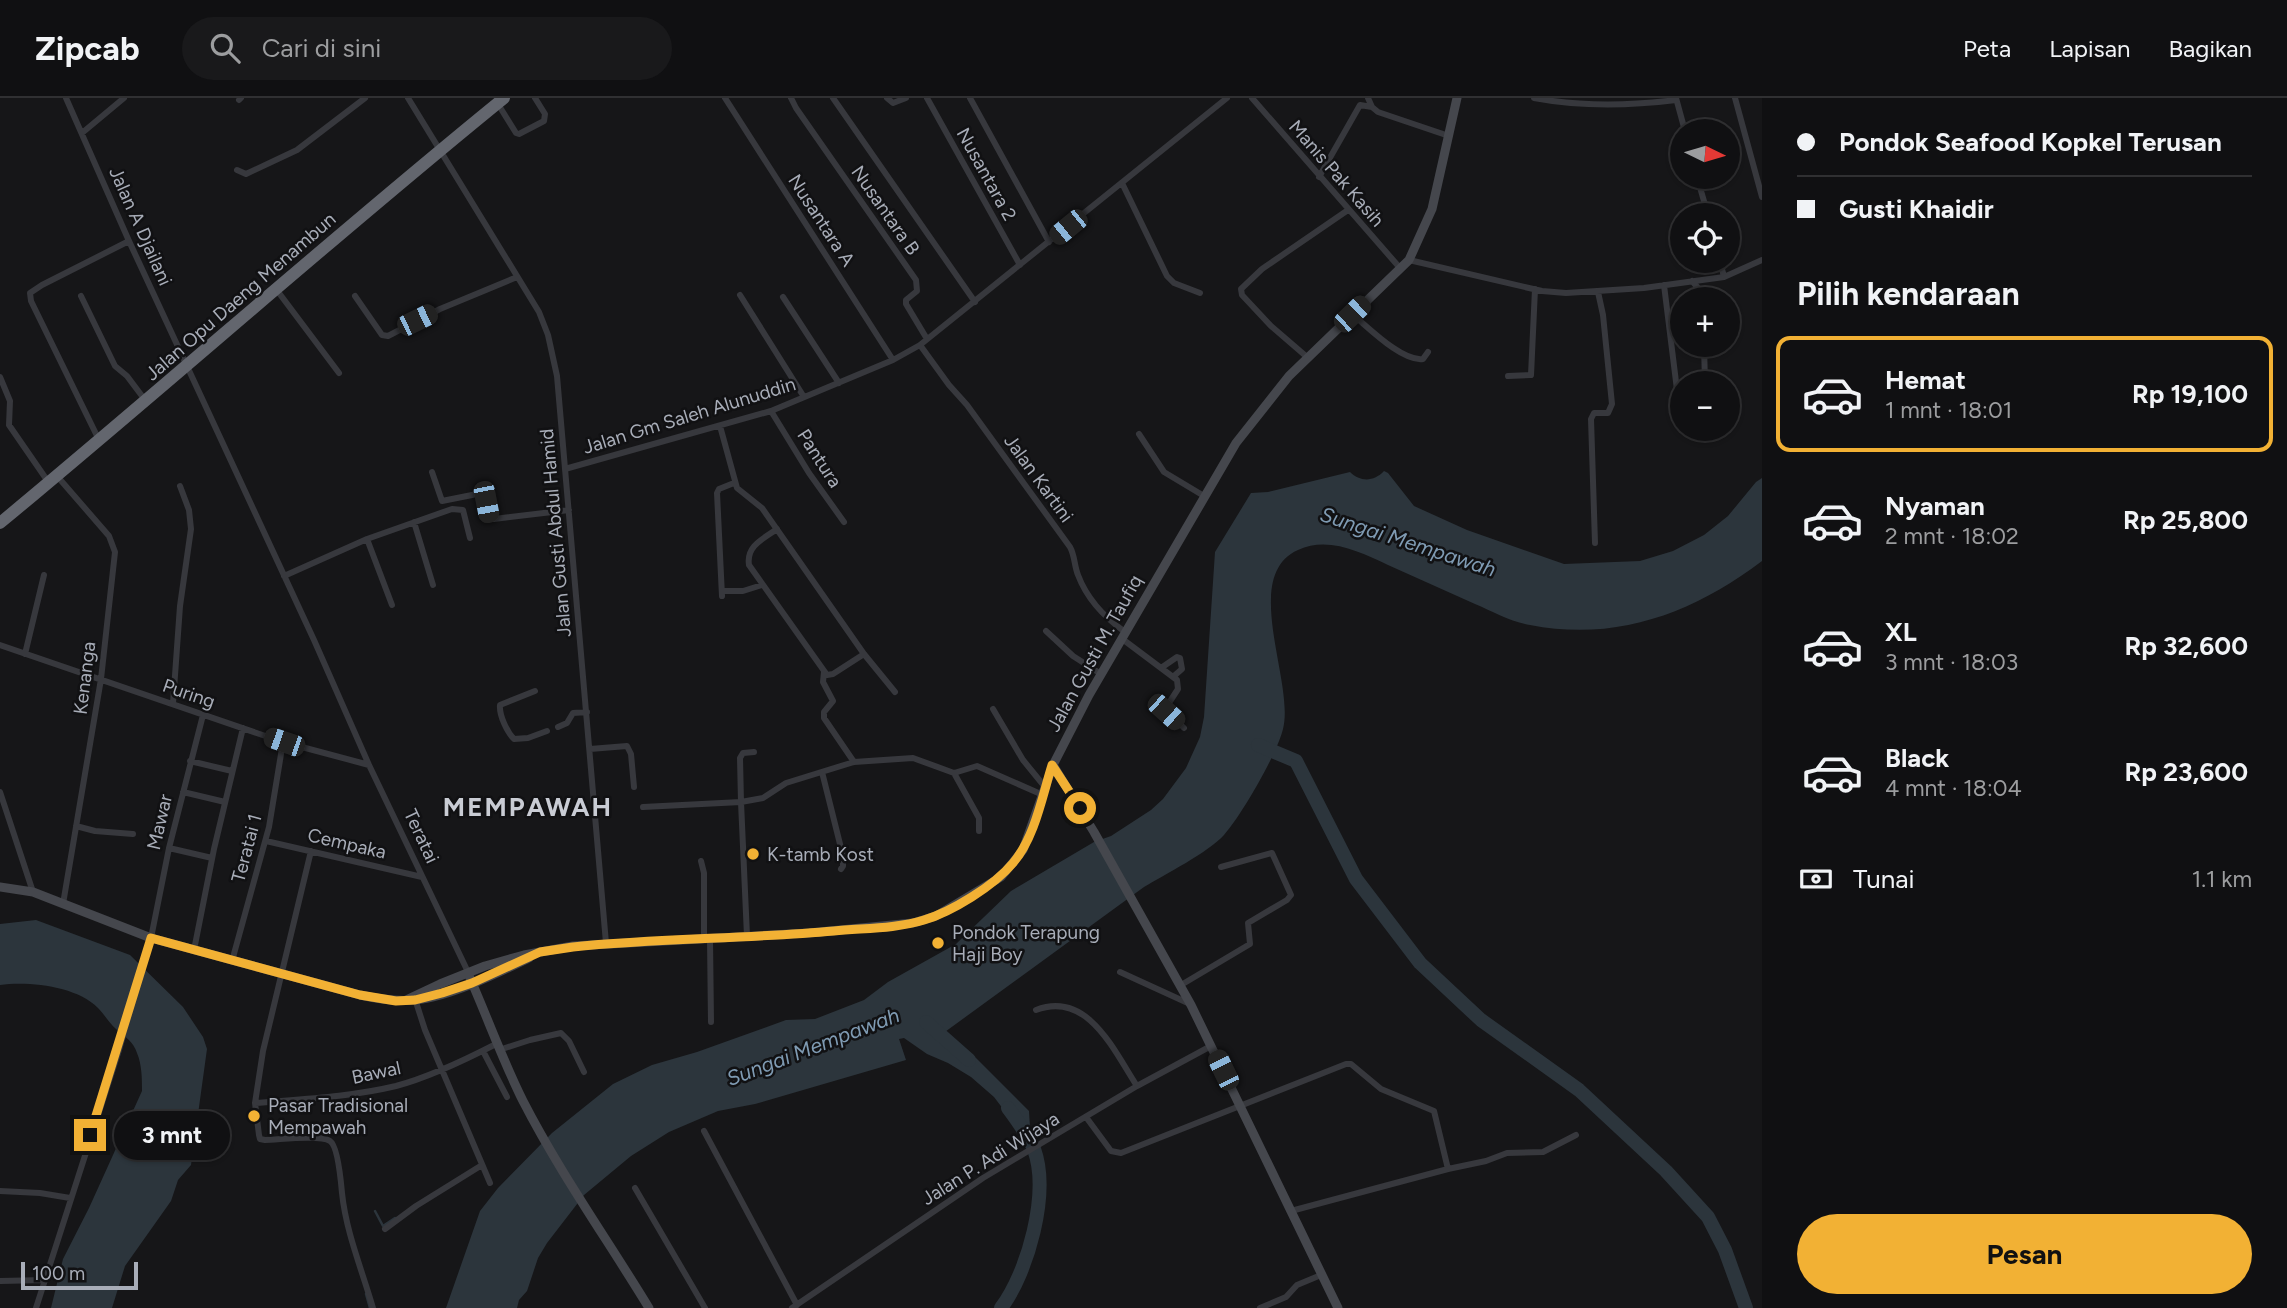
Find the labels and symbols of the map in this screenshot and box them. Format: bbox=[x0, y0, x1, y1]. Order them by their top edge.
street label: Manis Pak Kasih bbox=[1284, 115, 1389, 231]
north arrow bbox=[1670, 119, 1740, 189]
street label: Nusantara 2 bbox=[952, 124, 1022, 225]
street label: Nusantara B bbox=[846, 161, 925, 259]
street label: Jalan A Djailani bbox=[104, 163, 177, 289]
street label: Nusantara A bbox=[783, 170, 860, 271]
car bbox=[1046, 206, 1091, 248]
street label: Jalan Opu Daeng Menambun bbox=[140, 207, 340, 385]
car bbox=[1330, 292, 1375, 336]
car bbox=[394, 301, 441, 339]
street label: Jalan Gm Saleh Alunuddin bbox=[580, 372, 798, 459]
street label: Pantura bbox=[792, 425, 847, 492]
street label: Jalan Gusti Abdul Hamid bbox=[535, 428, 576, 638]
street label: Jalan Kartini bbox=[999, 430, 1078, 527]
car bbox=[472, 479, 501, 525]
water label: Sungai Mempawah bbox=[1317, 501, 1499, 582]
street label: Jalan Gusti M. Taufiq bbox=[1042, 571, 1147, 736]
street label: Kenanga bbox=[69, 640, 100, 716]
street label: Puring bbox=[160, 674, 218, 713]
car bbox=[1144, 690, 1189, 734]
car bbox=[261, 725, 308, 759]
street label: Mawar bbox=[142, 791, 177, 852]
district label: MEMPAWAH bbox=[443, 791, 613, 823]
route start bbox=[1064, 792, 1096, 824]
street label: Teratai bbox=[399, 806, 444, 867]
street label: Teratai 1 bbox=[226, 812, 267, 885]
street label: Cempaka bbox=[305, 823, 388, 864]
place label: K-tamb Kost bbox=[767, 843, 874, 866]
marker: K-tamb Kost bbox=[745, 846, 761, 862]
place label: Pondok Terapung Haji Boy bbox=[952, 921, 1100, 966]
marker: Pondok Terapung Haji Boy bbox=[930, 935, 946, 951]
water label: Sungai Mempawah bbox=[723, 1002, 903, 1091]
car bbox=[1205, 1047, 1242, 1093]
street label: Bawal bbox=[349, 1056, 403, 1089]
place label: Pasar Tradisional Mempawah bbox=[268, 1094, 408, 1139]
street label: Jalan P. Adi Wijaya bbox=[917, 1107, 1063, 1210]
marker: Pasar Tradisional Mempawah bbox=[246, 1108, 262, 1124]
callout: 3 mnt bbox=[114, 1110, 230, 1160]
route end bbox=[74, 1119, 106, 1151]
scale bar bbox=[21, 1259, 138, 1291]

